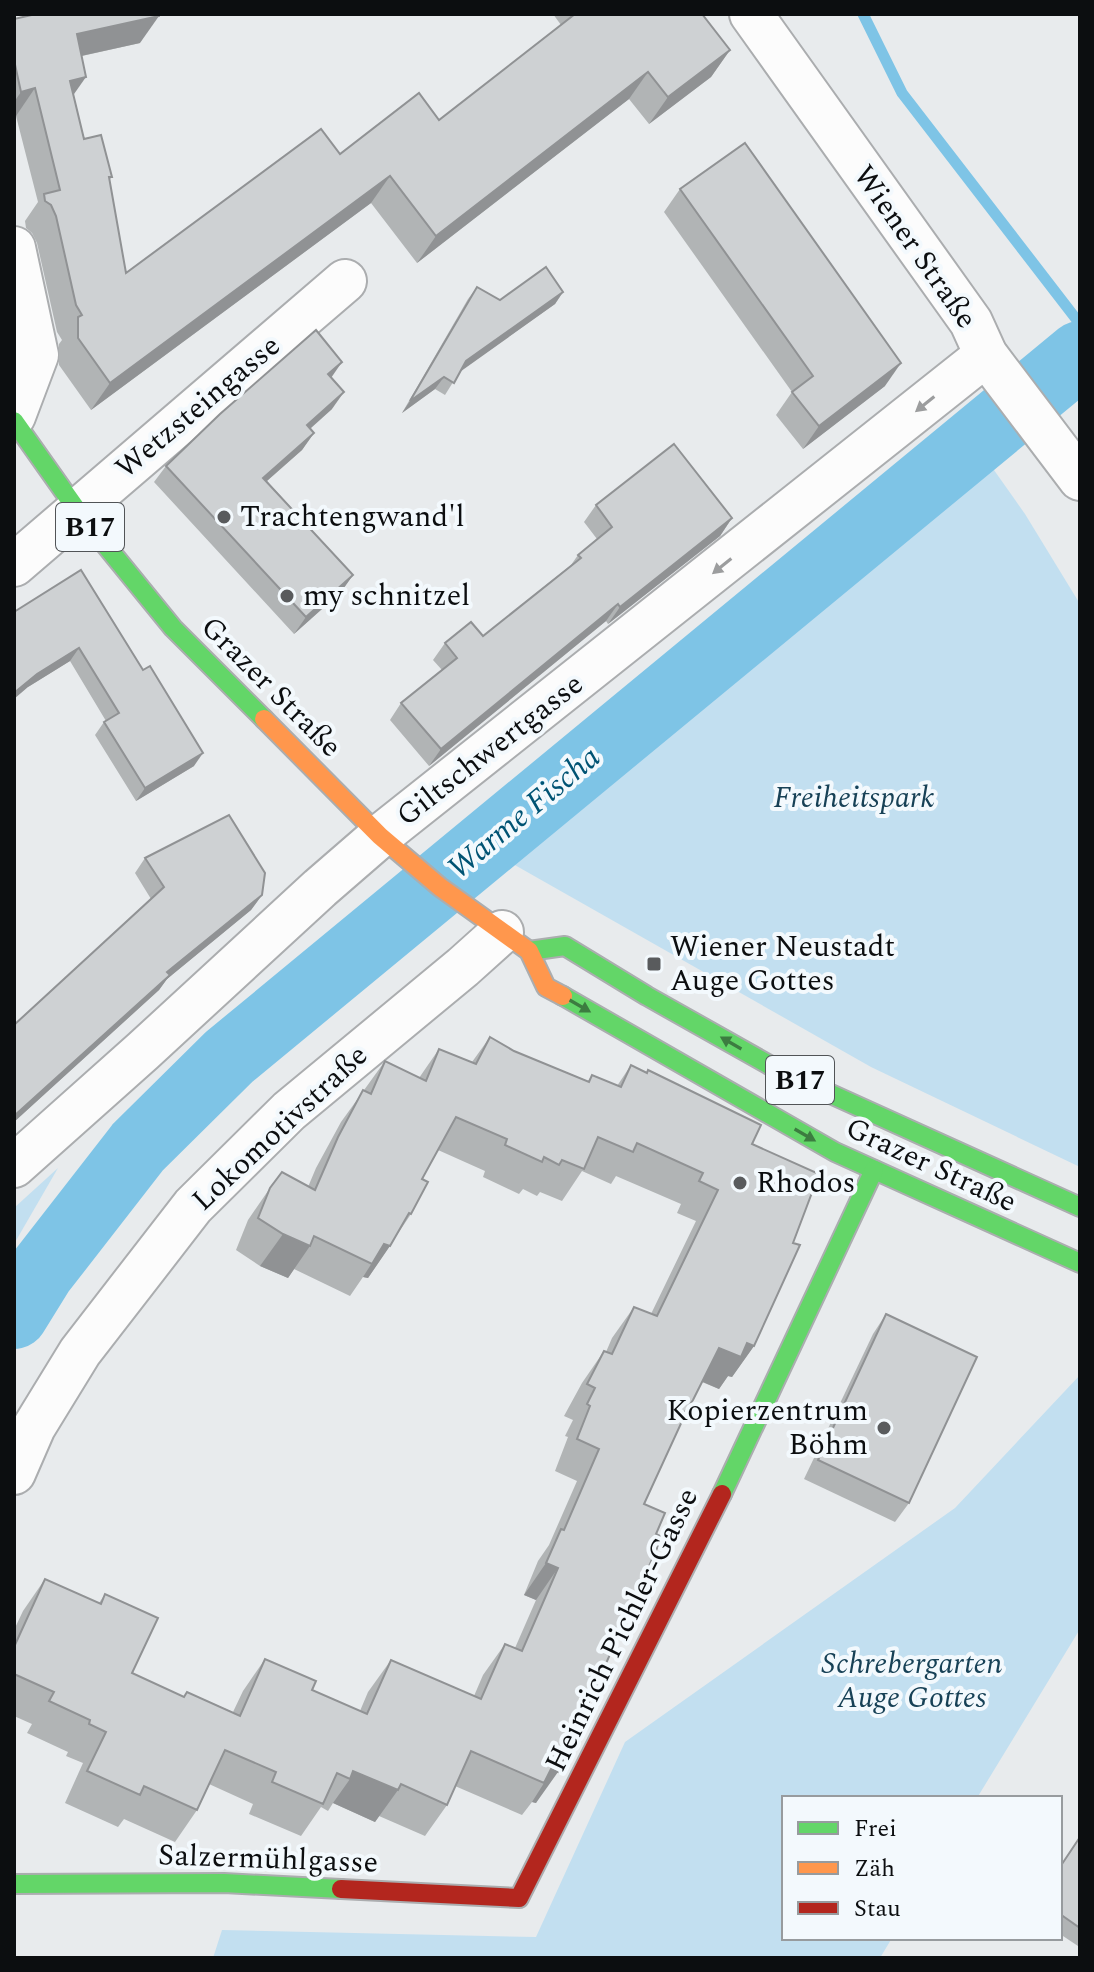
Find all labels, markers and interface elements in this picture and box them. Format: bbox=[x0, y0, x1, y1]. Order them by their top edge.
street label: Wiener Straße bbox=[841, 156, 989, 338]
street label: Wetzsteingasse bbox=[105, 324, 291, 490]
one-way arrow bbox=[915, 395, 935, 412]
place label: Trachtengwand'l bbox=[240, 494, 465, 540]
road number: B17 bbox=[56, 503, 124, 551]
marker: Trachtengwand'l bbox=[215, 508, 233, 526]
one-way arrow bbox=[712, 557, 732, 574]
place label: my schnitzel bbox=[303, 573, 470, 619]
marker: my schnitzel bbox=[278, 587, 296, 605]
street label: Grazer Straße bbox=[190, 606, 352, 768]
street label: Giltschwertgasse bbox=[386, 662, 594, 838]
water label: Warme Fischa bbox=[436, 734, 612, 892]
park label: Freiheitspark bbox=[774, 775, 934, 821]
place label: Wiener Neustadt Auge Gottes bbox=[670, 924, 895, 1004]
marker: Wiener Neustadt Auge Gottes bbox=[645, 955, 663, 973]
one-way arrow bbox=[568, 999, 591, 1013]
street label: Lokomotivstraße bbox=[181, 1034, 379, 1222]
one-way arrow bbox=[720, 1036, 742, 1050]
road number: B17 bbox=[766, 1056, 834, 1104]
street label: Grazer Straße bbox=[838, 1105, 1024, 1225]
one-way arrow bbox=[794, 1128, 817, 1142]
place label: Rhodos bbox=[756, 1160, 856, 1206]
marker: Rhodos bbox=[731, 1174, 749, 1192]
place label: Kopierzentrum Böhm bbox=[666, 1388, 868, 1468]
marker: Kopierzentrum Böhm bbox=[875, 1419, 893, 1437]
street label: Heinrich Pichler-Gasse bbox=[533, 1480, 711, 1780]
park label: Schrebergarten Auge Gottes bbox=[822, 1641, 1003, 1721]
legend bbox=[782, 1796, 1062, 1940]
text: Frei bbox=[854, 1811, 897, 1847]
street label: Salzermühlgasse bbox=[157, 1832, 379, 1886]
text: Zäh bbox=[854, 1851, 895, 1887]
text: Stau bbox=[854, 1891, 901, 1927]

